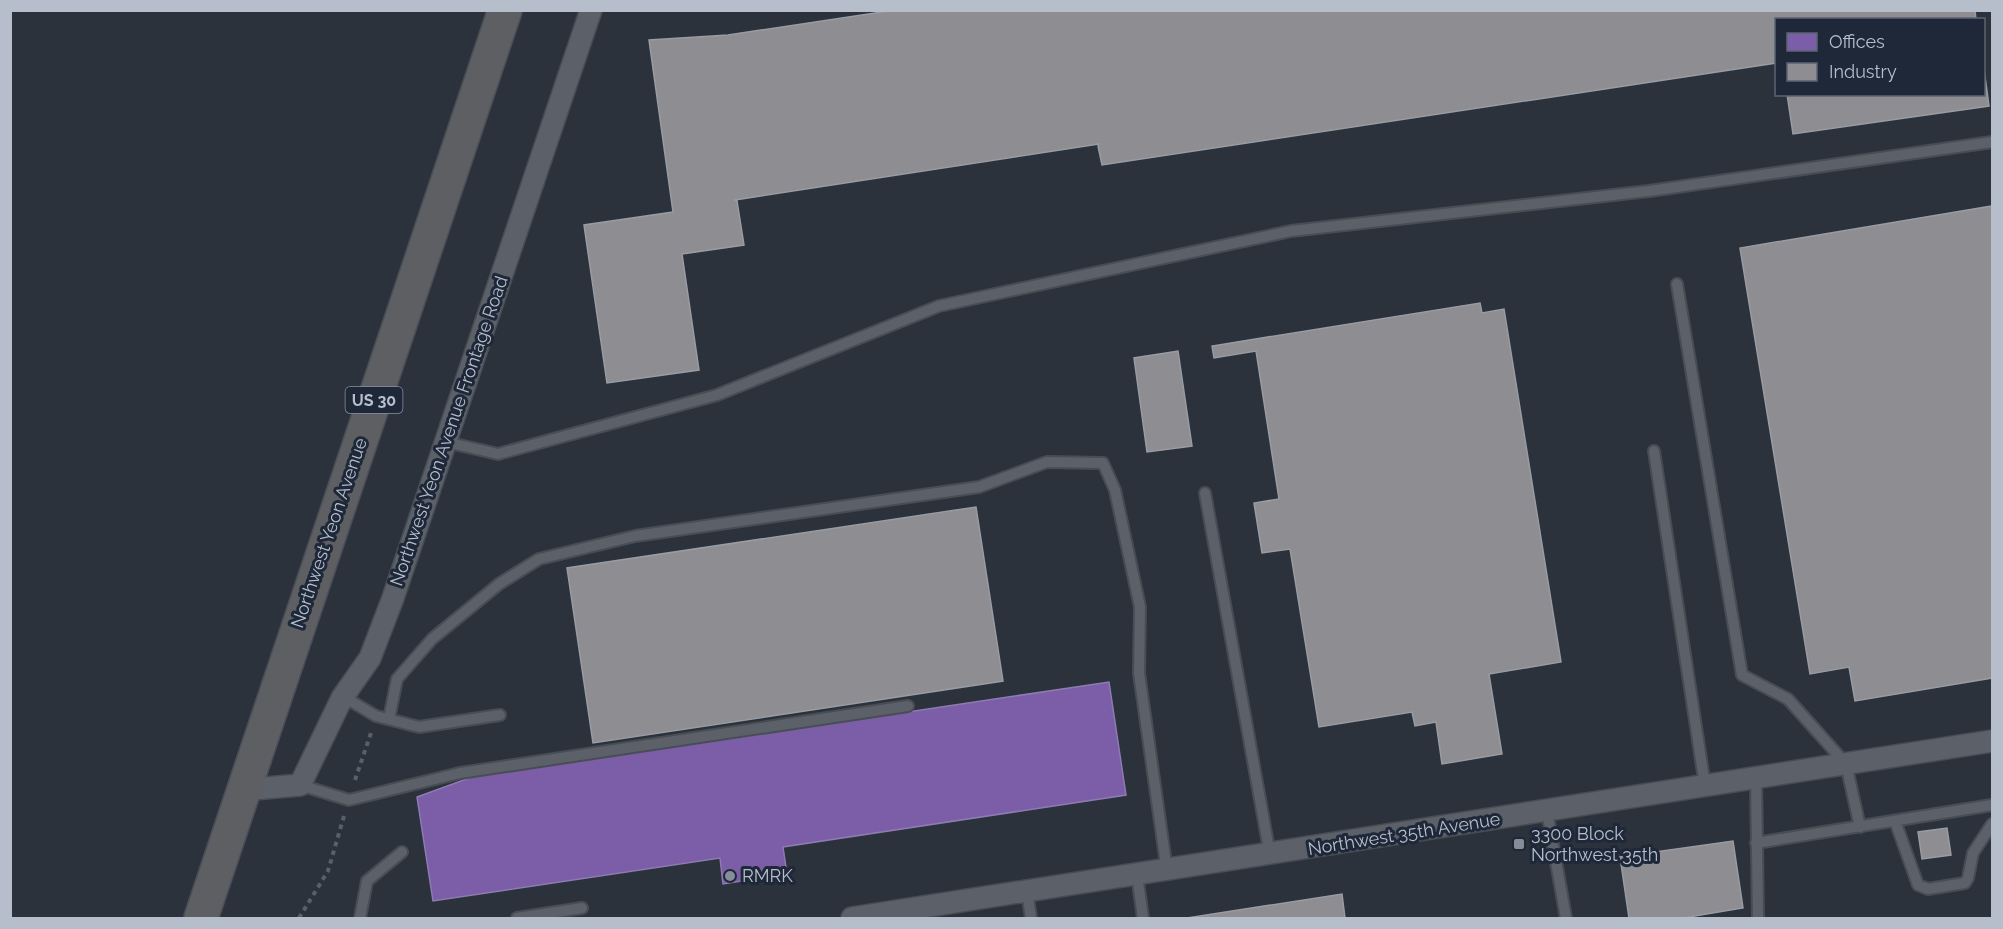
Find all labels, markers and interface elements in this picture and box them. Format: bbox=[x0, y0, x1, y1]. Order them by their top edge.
legend bbox=[1775, 18, 1985, 96]
text: Offices bbox=[1829, 31, 1885, 52]
text: Industry bbox=[1829, 61, 1897, 82]
street label: Northwest Yeon Avenue Frontage Road bbox=[385, 273, 512, 589]
road number: US 30 bbox=[346, 387, 403, 413]
street label: Northwest Yeon Avenue bbox=[286, 435, 371, 631]
street label: Northwest 35th Avenue bbox=[1306, 808, 1502, 859]
place label: 3300 Block Northwest 35th bbox=[1531, 823, 1658, 865]
marker: 3300 Block Northwest 35th bbox=[1512, 837, 1526, 851]
place label: RMRK bbox=[742, 865, 793, 886]
marker: RMRK bbox=[723, 869, 737, 883]

